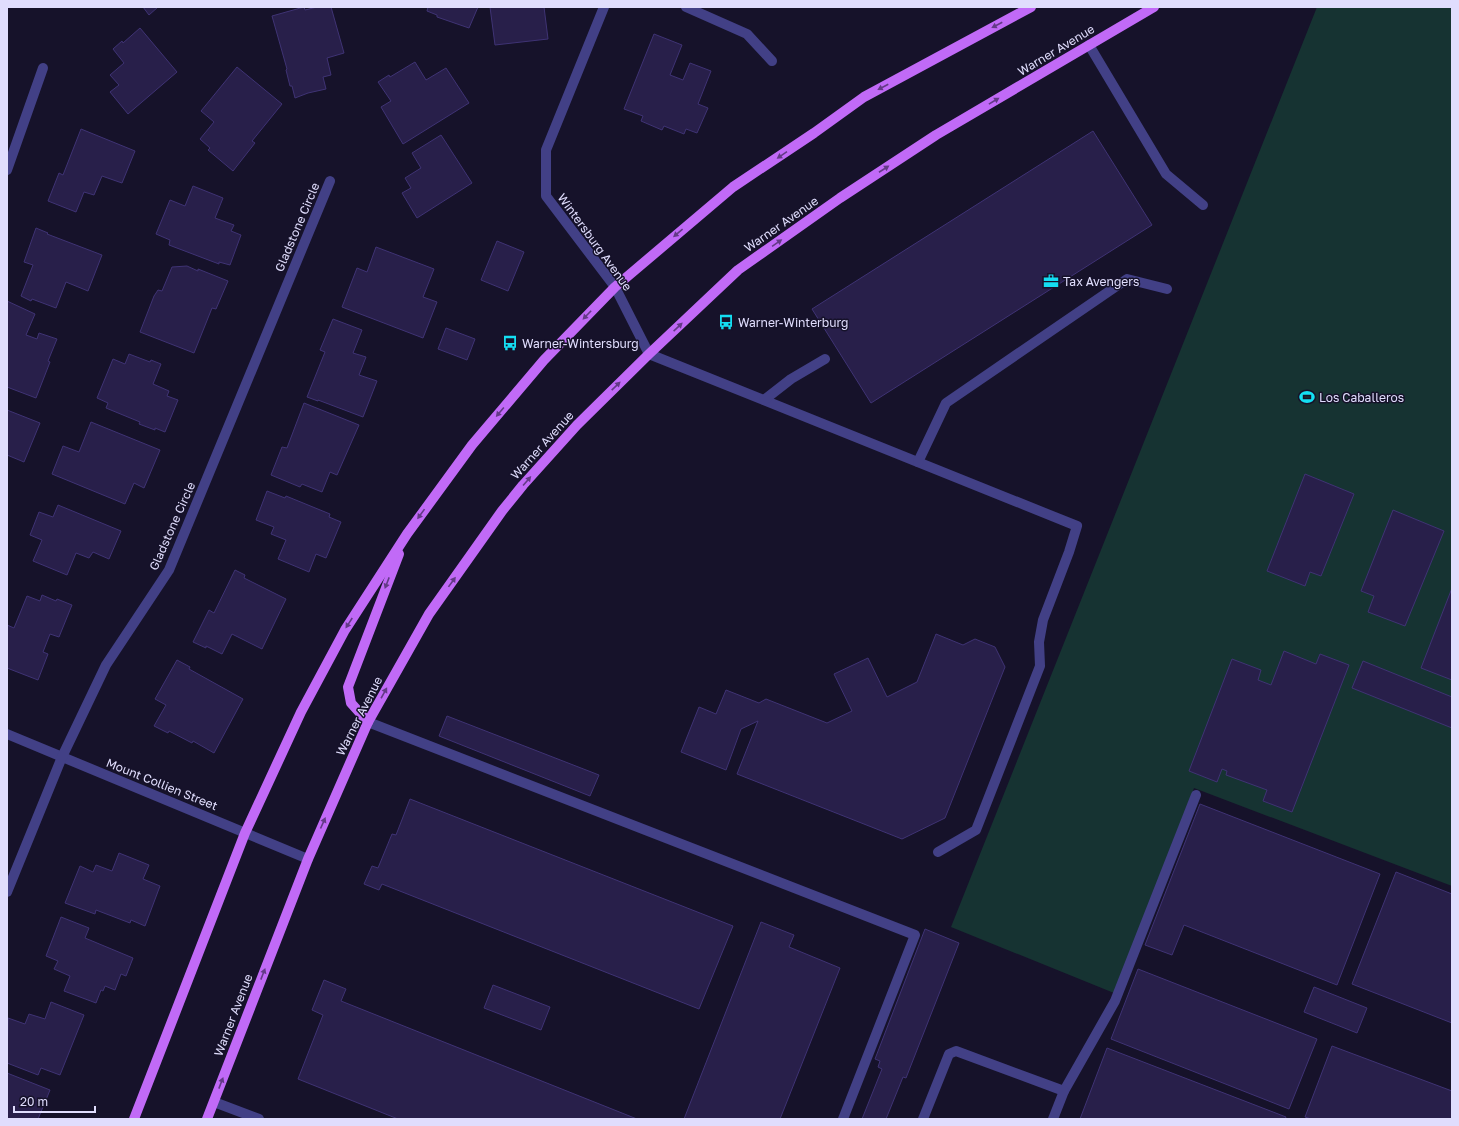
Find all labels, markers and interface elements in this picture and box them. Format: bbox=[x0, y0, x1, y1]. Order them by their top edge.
street label: Warner Avenue bbox=[1015, 21, 1097, 79]
one-way arrow bbox=[991, 22, 1003, 29]
one-way arrow bbox=[877, 84, 888, 90]
one-way arrow bbox=[989, 97, 999, 105]
one-way arrow bbox=[776, 151, 787, 159]
one-way arrow bbox=[878, 166, 890, 173]
street label: Gladstone Circle bbox=[271, 180, 323, 274]
street label: Wintersburg Avenue bbox=[555, 190, 635, 294]
street label: Warner Avenue bbox=[741, 193, 821, 255]
one-way arrow bbox=[673, 229, 683, 238]
one-way arrow bbox=[771, 239, 782, 247]
office icon: Tax Avengers bbox=[1042, 272, 1060, 290]
place label: Tax Avengers bbox=[1063, 274, 1139, 289]
one-way arrow bbox=[583, 310, 592, 320]
bus stop icon: Warner-Winterburg bbox=[717, 313, 735, 331]
place label: Warner-Winterburg bbox=[738, 315, 848, 330]
one-way arrow bbox=[673, 322, 683, 332]
bus stop icon: Warner-Wintersburg bbox=[501, 334, 519, 352]
place label: Warner-Wintersburg bbox=[522, 336, 639, 351]
one-way arrow bbox=[611, 381, 621, 391]
sports icon: Los Caballeros bbox=[1298, 388, 1316, 406]
place label: Los Caballeros bbox=[1319, 390, 1404, 405]
one-way arrow bbox=[496, 406, 505, 417]
street label: Warner Avenue bbox=[507, 408, 577, 482]
one-way arrow bbox=[522, 476, 531, 485]
street label: Gladstone Circle bbox=[146, 479, 198, 573]
one-way arrow bbox=[417, 509, 425, 520]
one-way arrow bbox=[384, 577, 390, 589]
one-way arrow bbox=[448, 577, 456, 587]
one-way arrow bbox=[346, 617, 353, 629]
street label: Warner Avenue bbox=[333, 674, 385, 758]
one-way arrow bbox=[381, 687, 388, 698]
street label: Mount Collien Street bbox=[104, 755, 220, 813]
one-way arrow bbox=[321, 816, 327, 828]
one-way arrow bbox=[260, 967, 266, 979]
street label: Warner Avenue bbox=[210, 972, 256, 1058]
one-way arrow bbox=[219, 1076, 225, 1088]
scale bar bbox=[14, 1088, 95, 1114]
text: 20 m bbox=[20, 1094, 48, 1109]

